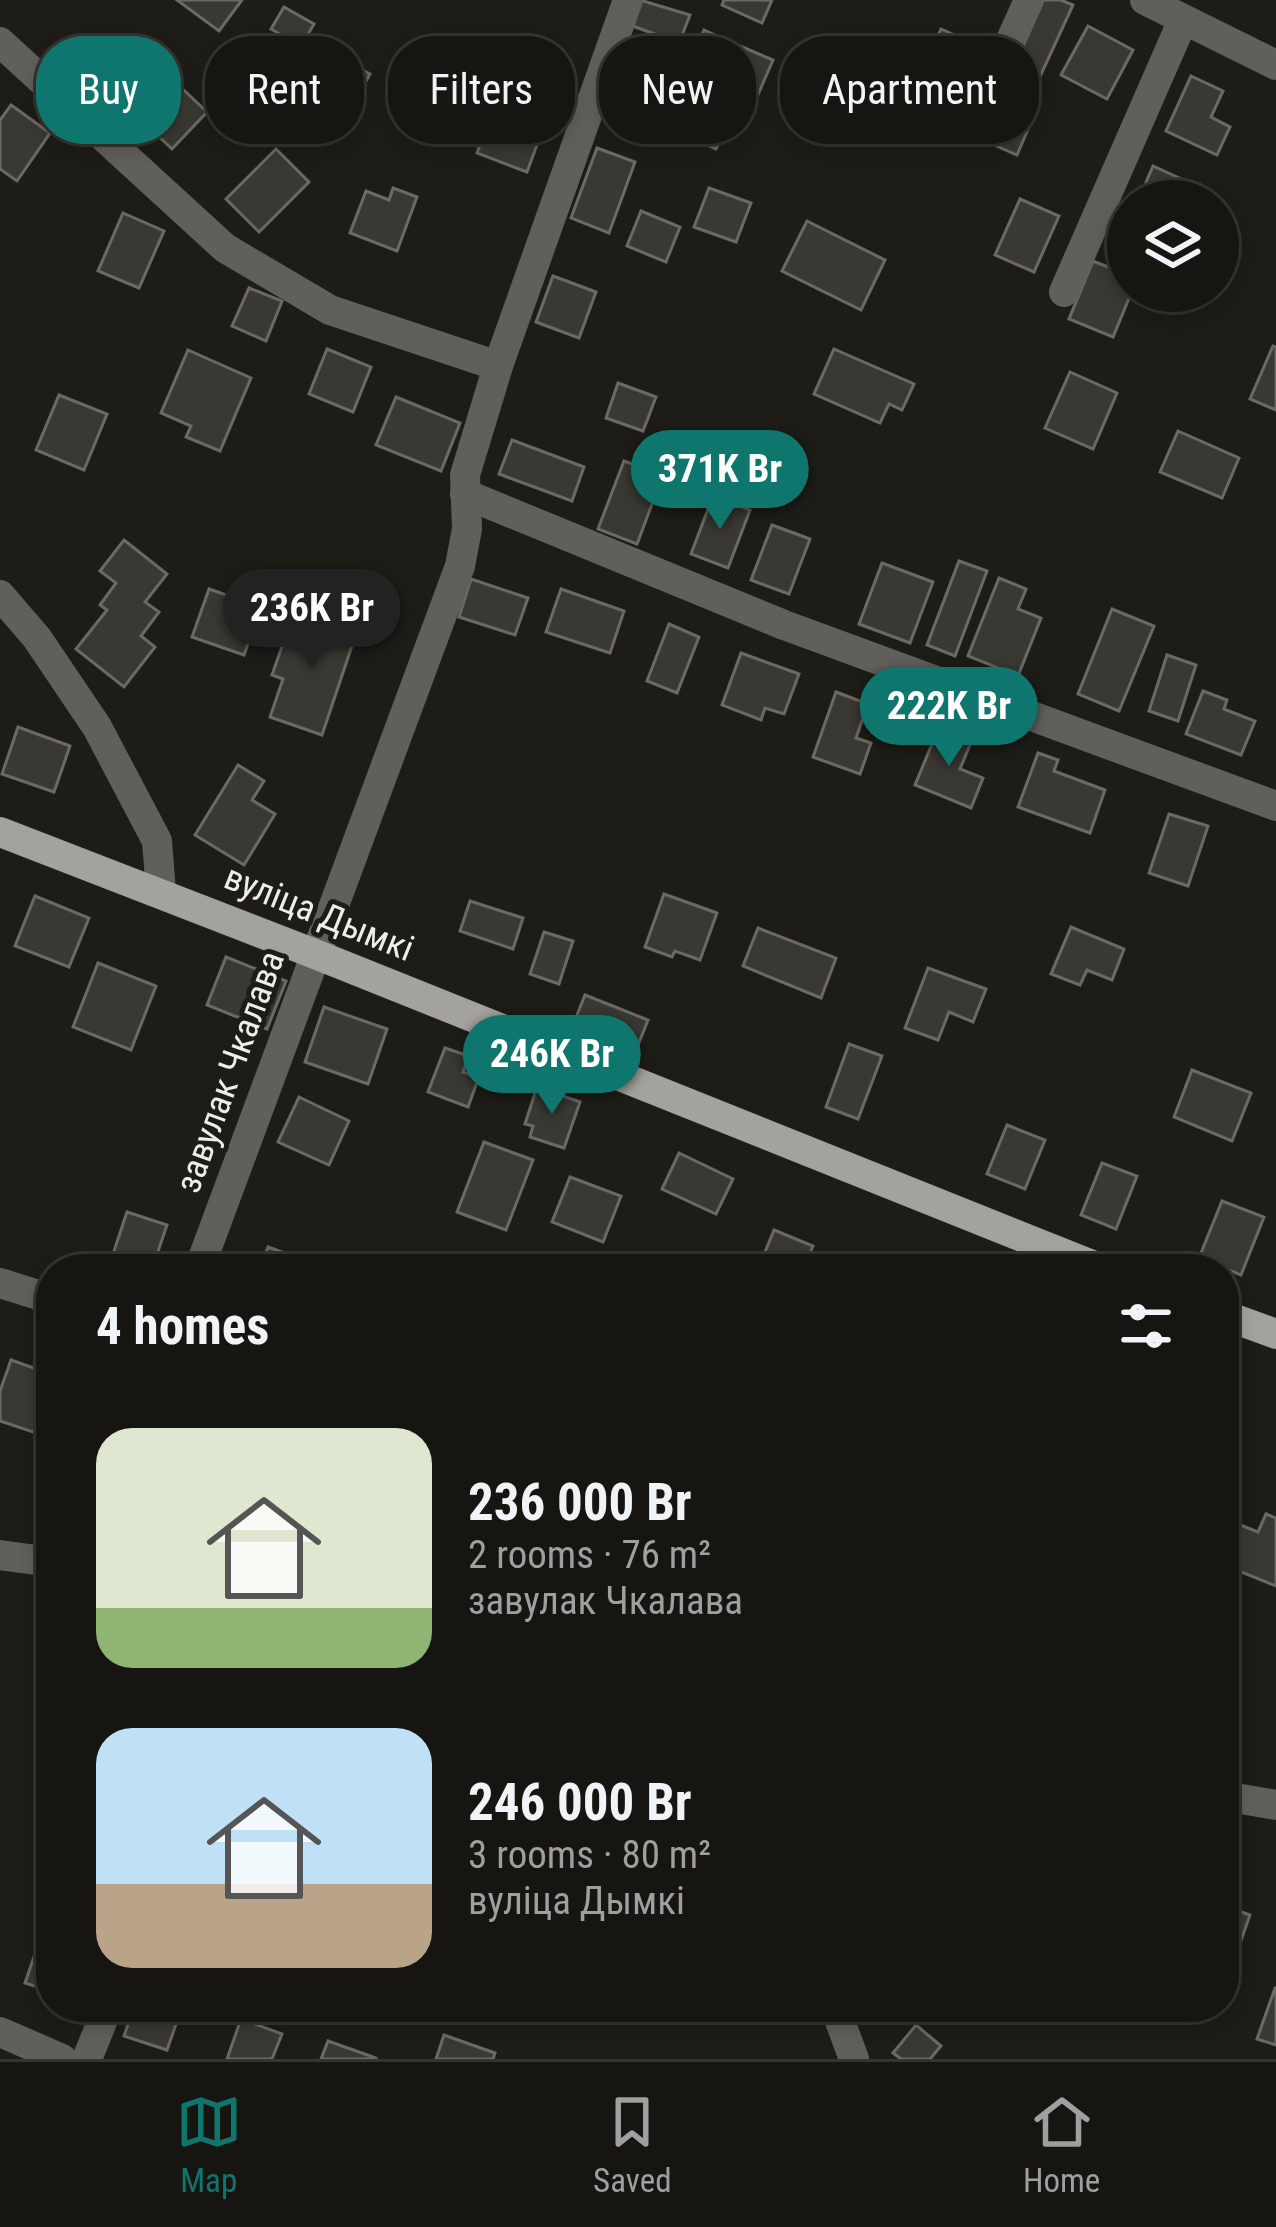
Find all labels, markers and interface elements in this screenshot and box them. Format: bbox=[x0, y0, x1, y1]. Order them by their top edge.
chip: Buy bbox=[36, 36, 181, 144]
chip: Rent bbox=[205, 36, 364, 144]
chip: Filters bbox=[388, 36, 575, 144]
chip: New bbox=[599, 36, 756, 144]
chip: Apartment bbox=[780, 36, 1039, 144]
map controls bbox=[1107, 180, 1239, 312]
button: layers bbox=[1107, 180, 1239, 312]
pin: 371K Br bbox=[609, 430, 831, 532]
text: 371K Br bbox=[658, 446, 782, 492]
pin: 236K Br bbox=[201, 569, 423, 671]
text: 236K Br bbox=[250, 585, 374, 631]
pin: 222K Br bbox=[838, 667, 1060, 769]
text: 222K Br bbox=[887, 683, 1011, 729]
street label: вуліца Дымкі bbox=[218, 856, 420, 970]
street label: завулак Чкалава bbox=[167, 946, 293, 1198]
pin: 246K Br bbox=[441, 1015, 663, 1117]
text: 246K Br bbox=[490, 1031, 614, 1077]
icon: filters bbox=[1113, 1293, 1179, 1359]
text: 4 homes bbox=[96, 1297, 269, 1356]
text: 236 000 Br bbox=[468, 1473, 692, 1532]
icon: home bbox=[192, 1476, 336, 1620]
text: 2 rooms · 76 m² bbox=[468, 1532, 711, 1578]
text: завулак Чкалава bbox=[468, 1578, 743, 1624]
text: 246 000 Br bbox=[468, 1773, 692, 1832]
icon: home bbox=[192, 1776, 336, 1920]
text: 3 rooms · 80 m² bbox=[468, 1832, 711, 1878]
text: вуліца Дымкі bbox=[468, 1878, 685, 1924]
tab: Map bbox=[176, 2089, 242, 2200]
tab: Saved bbox=[593, 2089, 672, 2200]
tab: Home bbox=[1023, 2089, 1100, 2200]

